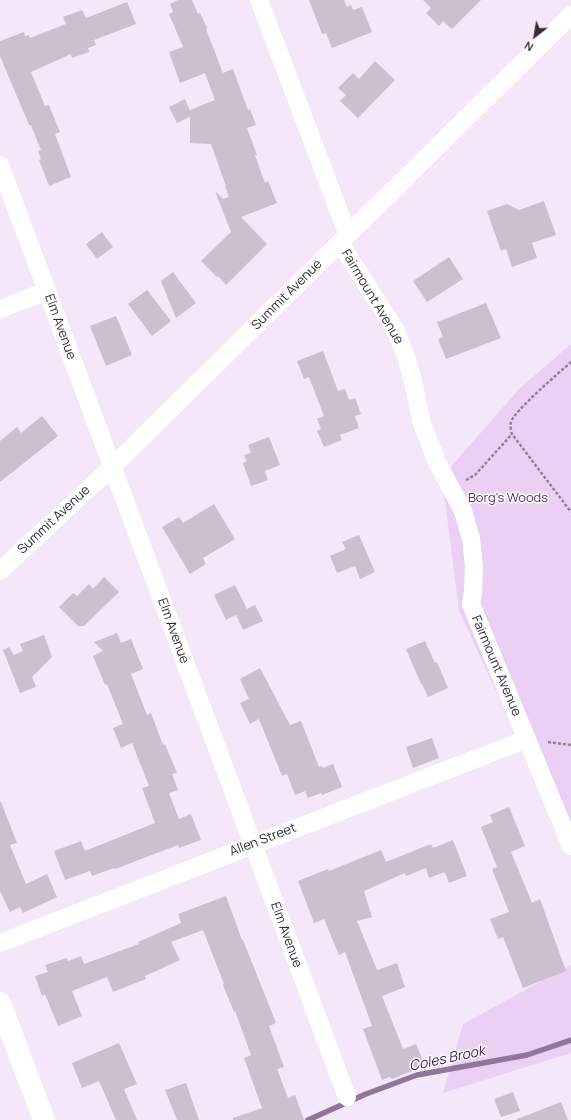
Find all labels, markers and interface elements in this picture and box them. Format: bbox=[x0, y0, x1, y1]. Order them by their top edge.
north arrow bbox=[515, 16, 555, 56]
text: N bbox=[521, 38, 536, 55]
street label: Fairmount Avenue bbox=[338, 247, 406, 347]
street label: Summit Avenue bbox=[249, 257, 325, 333]
street label: Elm Avenue bbox=[41, 292, 79, 362]
street label: Summit Avenue bbox=[15, 483, 93, 557]
park label: Borg's Woods bbox=[468, 490, 548, 506]
street label: Elm Avenue bbox=[154, 596, 192, 666]
street label: Fairmount Avenue bbox=[468, 613, 524, 719]
street label: Allen Street bbox=[227, 820, 299, 860]
street label: Elm Avenue bbox=[267, 900, 305, 970]
water label: Coles Brook bbox=[408, 1043, 486, 1075]

